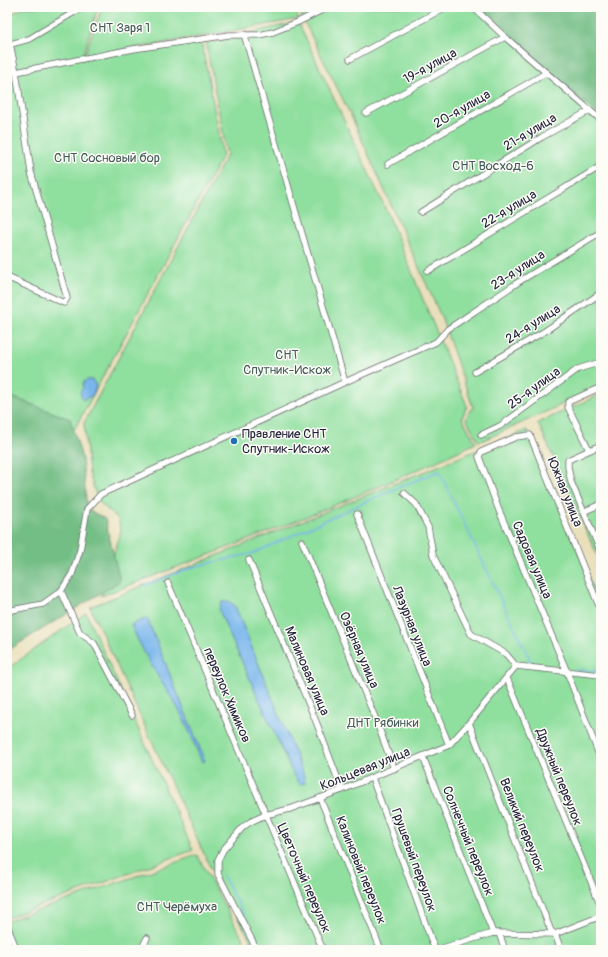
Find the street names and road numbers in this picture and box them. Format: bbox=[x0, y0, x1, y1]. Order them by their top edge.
street label: 19-я улица bbox=[400, 45, 460, 87]
street label: 20-я улица bbox=[431, 86, 493, 132]
street label: 21-я улица bbox=[501, 110, 559, 154]
street label: 22-я улица bbox=[479, 186, 539, 232]
street label: 23-я улица bbox=[488, 247, 548, 293]
street label: 24-я улица bbox=[503, 301, 563, 347]
street label: 25-я улица bbox=[505, 364, 563, 412]
street label: Южная улица bbox=[544, 455, 586, 529]
street label: Садовая улица bbox=[508, 519, 556, 601]
street label: Лазурная улица bbox=[388, 582, 435, 669]
street label: Озёрная улица bbox=[336, 609, 382, 691]
street label: Малиновая улица bbox=[281, 624, 333, 718]
street label: переулок Химиков bbox=[200, 645, 254, 745]
street label: Дружный переулок bbox=[532, 725, 586, 828]
street label: Кольцевая улица bbox=[318, 744, 412, 794]
street label: Великий переулок bbox=[496, 776, 548, 874]
street label: Солнечный переулок bbox=[439, 784, 497, 898]
street label: Грушевый переулок bbox=[388, 806, 440, 914]
street label: Калиновый переулок bbox=[332, 814, 390, 927]
street label: Цветочный переулок bbox=[274, 821, 334, 936]

